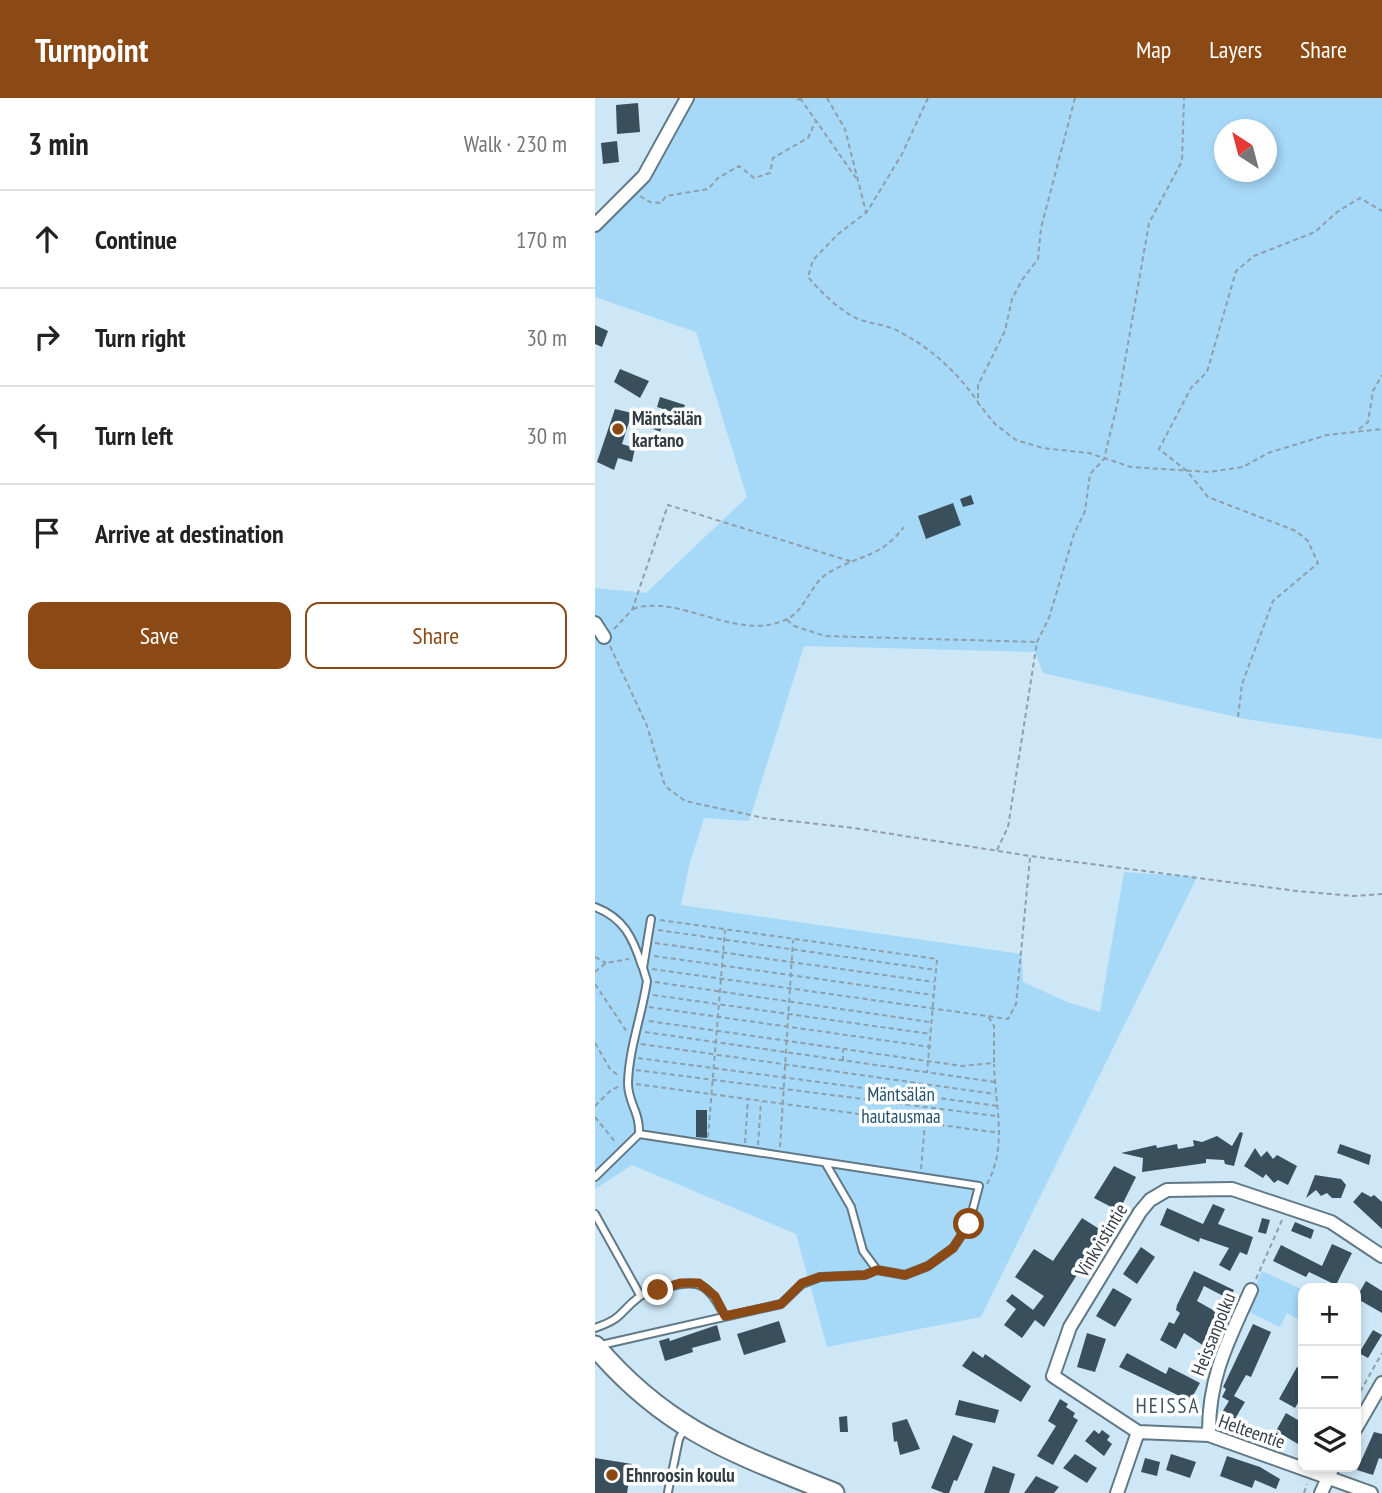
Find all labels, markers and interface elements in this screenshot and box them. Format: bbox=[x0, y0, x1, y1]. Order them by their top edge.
text: Turnpoint bbox=[35, 28, 148, 71]
text: Map bbox=[1136, 34, 1171, 65]
text: Layers bbox=[1209, 34, 1262, 65]
text: Share bbox=[1300, 34, 1347, 65]
north arrow bbox=[1214, 119, 1277, 182]
text: 3 min bbox=[28, 124, 89, 163]
text: Walk · 230 m bbox=[464, 129, 567, 158]
icon: ahead bbox=[28, 220, 66, 258]
text: Continue bbox=[95, 223, 177, 256]
text: 170 m bbox=[516, 225, 567, 254]
icon: right bbox=[28, 318, 66, 356]
text: Turn right bbox=[95, 321, 186, 354]
text: 30 m bbox=[526, 323, 567, 352]
place label: Mäntsälän kartano bbox=[632, 406, 702, 452]
icon: left bbox=[28, 416, 66, 454]
text: Turn left bbox=[95, 419, 173, 452]
text: 30 m bbox=[526, 421, 567, 450]
marker: Mäntsälän kartano bbox=[610, 421, 626, 437]
icon: arrive bbox=[28, 514, 66, 552]
text: Arrive at destination bbox=[95, 517, 284, 550]
button: Save bbox=[28, 602, 291, 669]
button: Share bbox=[305, 602, 567, 669]
park label: Mäntsälän hautausmaa bbox=[861, 1082, 941, 1128]
street label: Vinkvistintie bbox=[1069, 1199, 1132, 1282]
route start bbox=[953, 1208, 984, 1239]
route end bbox=[642, 1274, 673, 1305]
map controls bbox=[1298, 1283, 1361, 1472]
button: + bbox=[1298, 1283, 1361, 1346]
street label: Heissanpolku bbox=[1185, 1289, 1241, 1379]
button: − bbox=[1298, 1346, 1361, 1409]
district label: HEISSA bbox=[1135, 1392, 1201, 1419]
street label: Helteentie bbox=[1216, 1408, 1288, 1454]
button: layers bbox=[1298, 1409, 1361, 1472]
place label: Ehnroosin koulu bbox=[626, 1463, 735, 1487]
marker: Ehnroosin koulu bbox=[604, 1467, 620, 1483]

